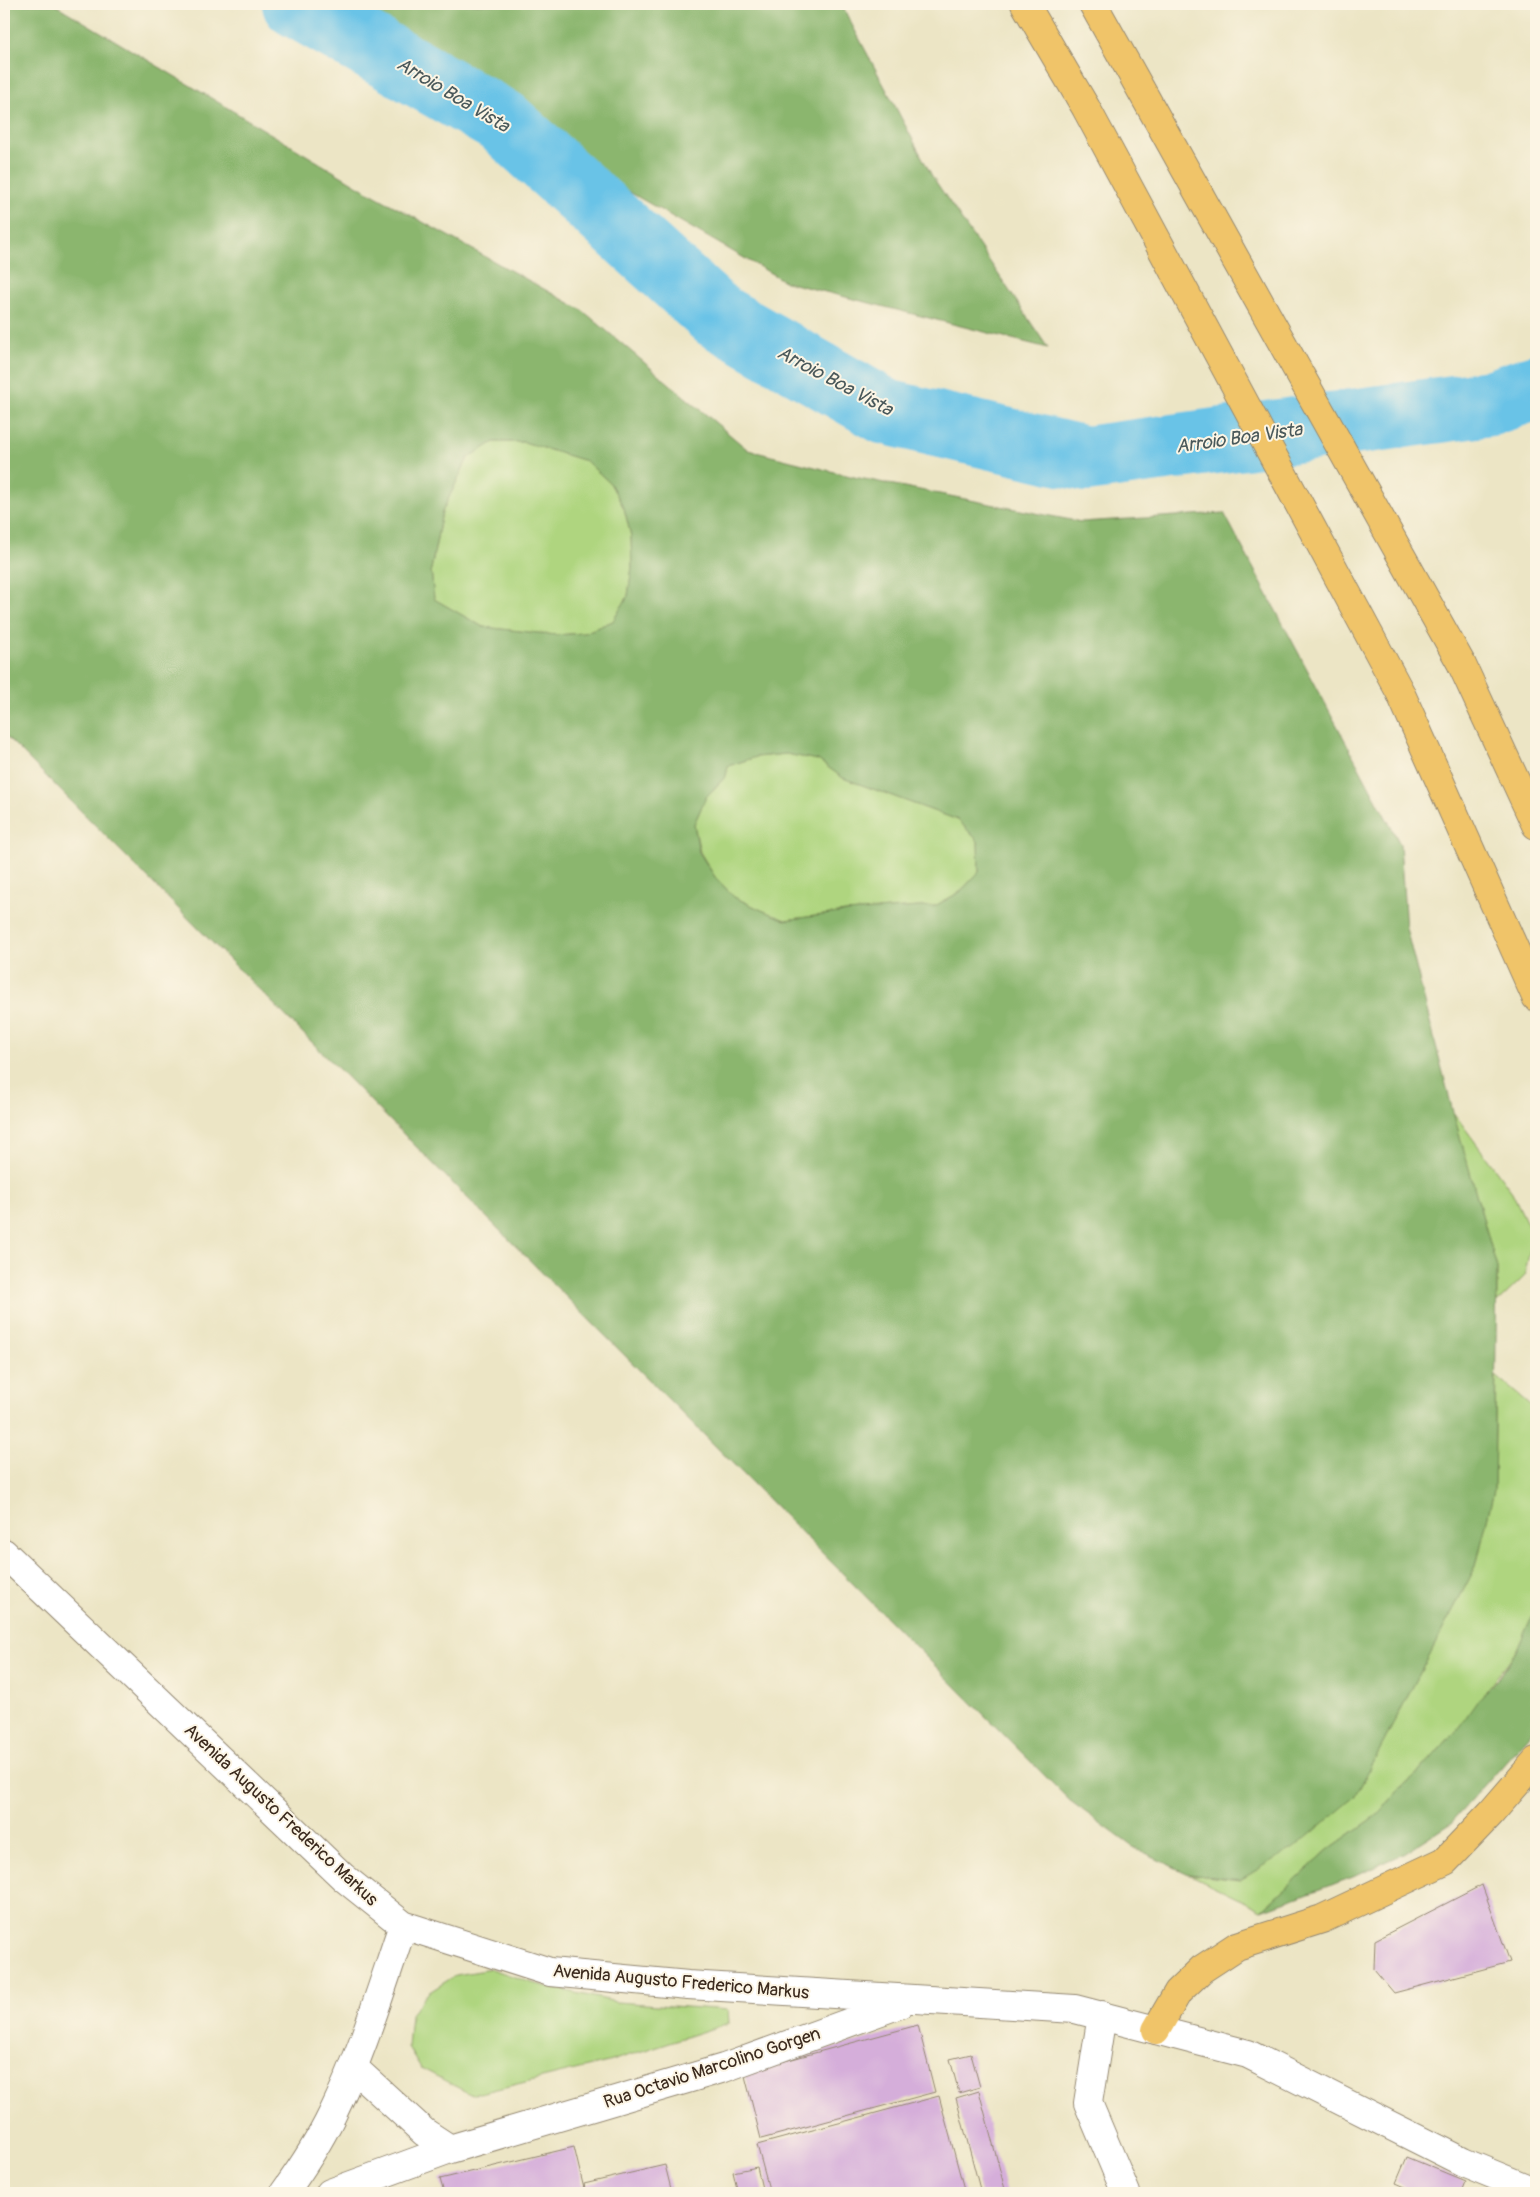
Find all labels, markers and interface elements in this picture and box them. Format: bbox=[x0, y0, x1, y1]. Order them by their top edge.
water label: Arroio Boa Vista bbox=[392, 52, 515, 139]
water label: Arroio Boa Vista bbox=[773, 341, 898, 422]
water label: Arroio Boa Vista bbox=[1174, 417, 1305, 459]
street label: Avenida Augusto Frederico Markus bbox=[179, 1719, 383, 1911]
street label: Avenida Augusto Frederico Markus bbox=[552, 1959, 810, 2005]
street label: Rua Octavio Marcolino Gorgen bbox=[601, 2022, 823, 2114]

